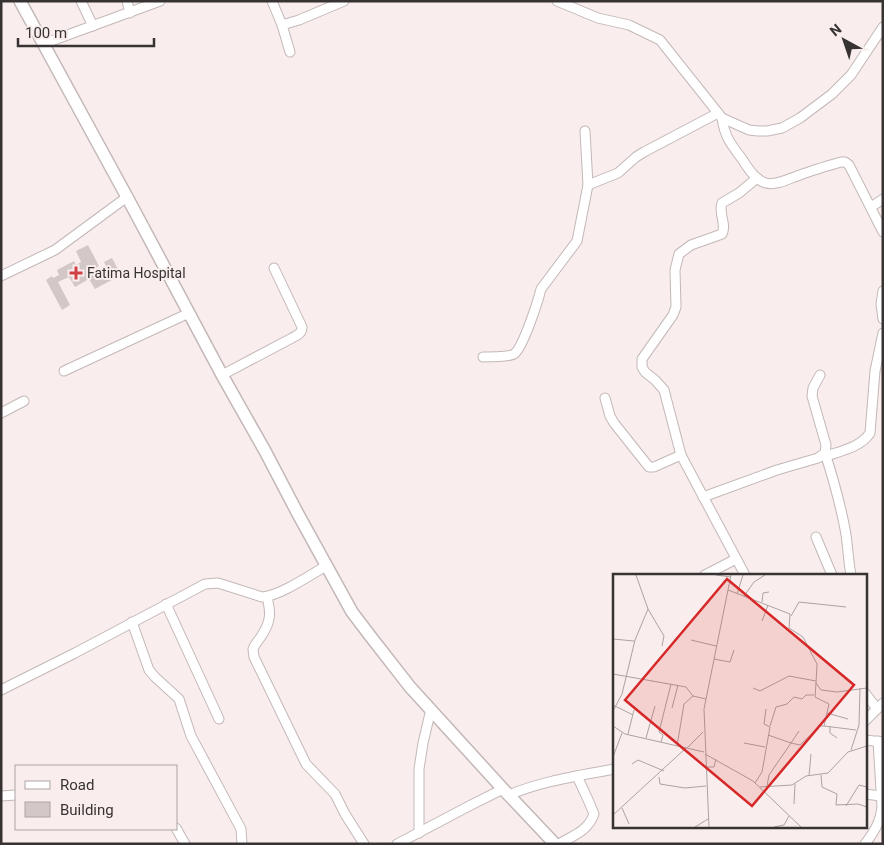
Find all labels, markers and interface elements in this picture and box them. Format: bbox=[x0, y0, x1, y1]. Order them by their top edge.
scale bar bbox=[18, 15, 154, 47]
north arrow bbox=[819, 15, 869, 65]
text: N bbox=[827, 21, 845, 39]
text: 100 m bbox=[25, 24, 67, 42]
place label: Fatima Hospital bbox=[87, 265, 186, 281]
marker: Fatima Hospital bbox=[69, 266, 83, 280]
inset map bbox=[613, 574, 866, 828]
legend bbox=[15, 765, 178, 830]
text: Road bbox=[60, 776, 94, 794]
text: Building bbox=[60, 801, 114, 819]

